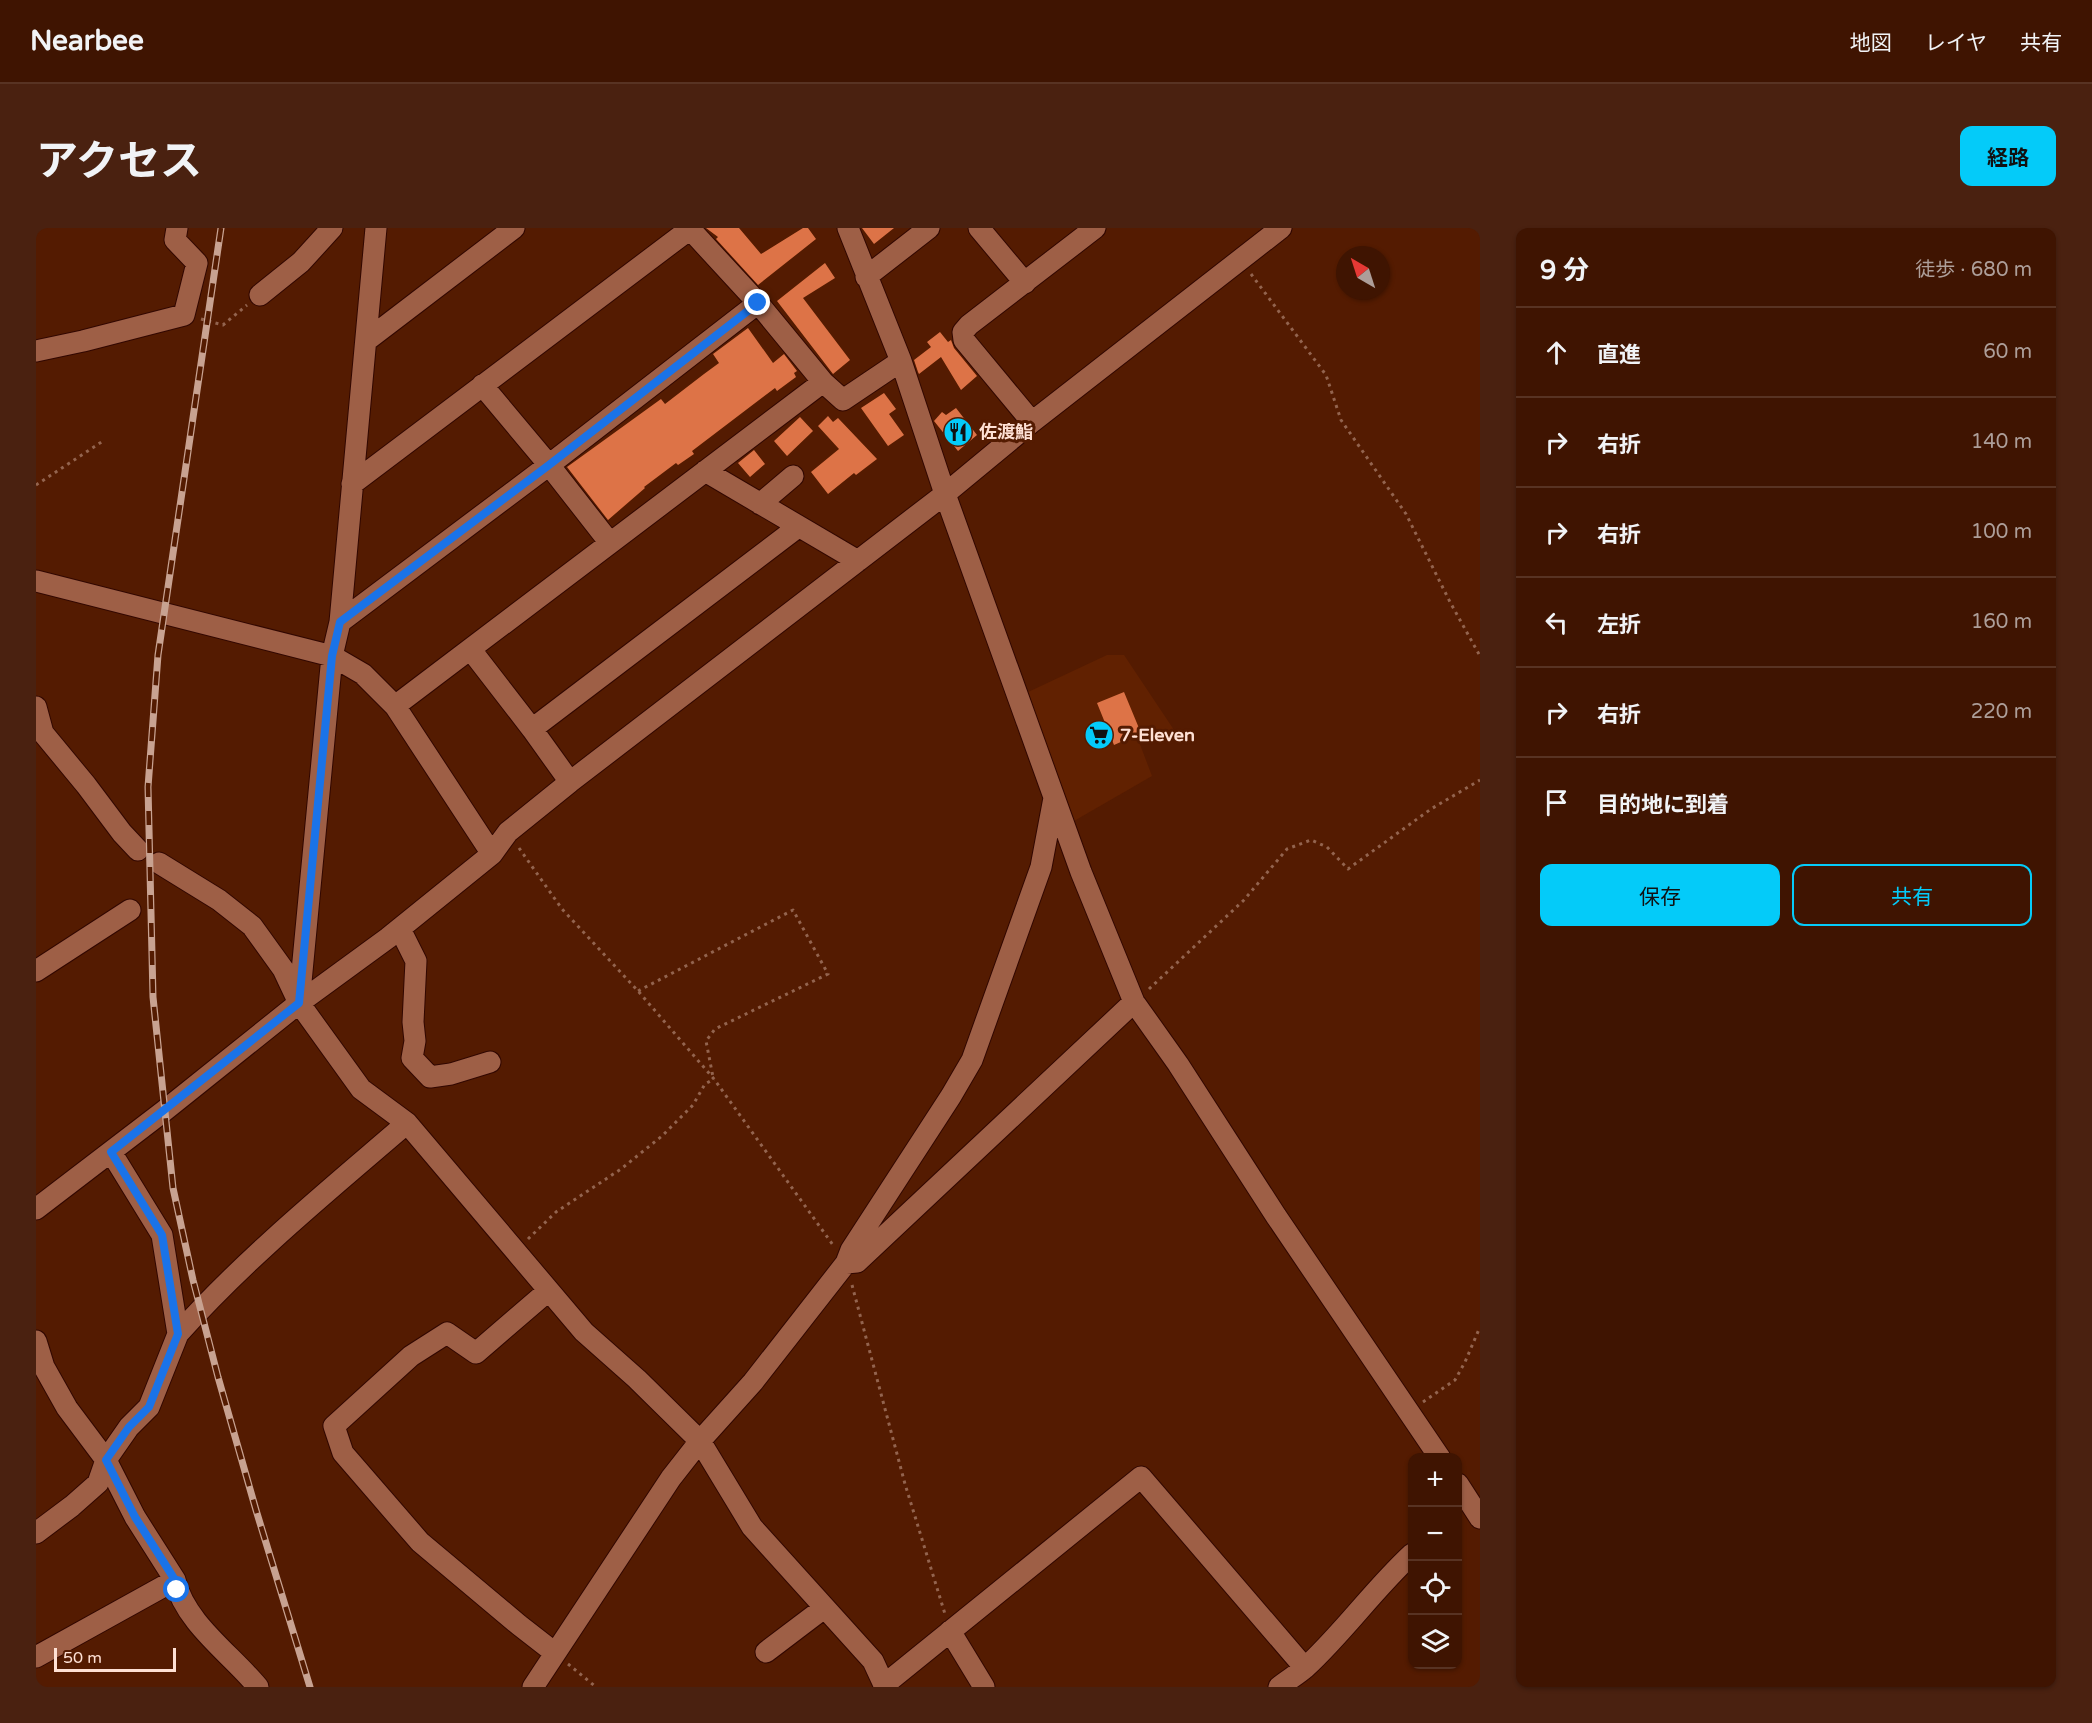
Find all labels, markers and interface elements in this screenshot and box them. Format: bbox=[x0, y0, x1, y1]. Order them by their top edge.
text: Nearbee bbox=[30, 24, 144, 58]
text: 地図 bbox=[1850, 31, 1892, 56]
text: レイヤ bbox=[1925, 31, 1987, 56]
text: 共有 bbox=[2020, 31, 2062, 56]
button: 経路 bbox=[1960, 126, 2056, 186]
text: アクセス bbox=[36, 136, 202, 187]
north arrow bbox=[1336, 246, 1390, 300]
text: 9 分 bbox=[1540, 255, 1589, 286]
text: 徒歩 · 680 m bbox=[1915, 258, 2032, 282]
route end bbox=[744, 289, 770, 315]
icon: ahead bbox=[1540, 336, 1573, 369]
text: 60 m bbox=[1983, 340, 2032, 364]
text: 直進 bbox=[1597, 342, 1641, 368]
restaurant icon: 佐渡鮨 bbox=[942, 416, 974, 448]
place label: 佐渡鮨 bbox=[979, 421, 1033, 443]
icon: right bbox=[1540, 426, 1573, 459]
text: 140 m bbox=[1971, 430, 2032, 454]
text: 右折 bbox=[1597, 432, 1641, 458]
icon: right bbox=[1540, 516, 1573, 549]
text: 100 m bbox=[1971, 520, 2032, 544]
text: 右折 bbox=[1597, 522, 1641, 548]
icon: left bbox=[1540, 606, 1573, 639]
text: 160 m bbox=[1971, 610, 2032, 634]
text: 左折 bbox=[1597, 612, 1641, 638]
icon: right bbox=[1540, 696, 1573, 729]
text: 220 m bbox=[1971, 700, 2032, 724]
text: 右折 bbox=[1597, 702, 1641, 728]
supermarket icon: 7-Eleven bbox=[1083, 719, 1115, 751]
place label: 7-Eleven bbox=[1120, 724, 1195, 746]
icon: arrive bbox=[1540, 786, 1573, 819]
text: 目的地に到着 bbox=[1597, 792, 1729, 818]
button: 保存 bbox=[1540, 864, 1780, 926]
button: 共有 bbox=[1792, 864, 2032, 926]
map controls bbox=[1408, 1453, 1462, 1669]
button: + bbox=[1408, 1453, 1462, 1507]
button: − bbox=[1408, 1507, 1462, 1561]
button: locate bbox=[1408, 1561, 1462, 1615]
route start bbox=[163, 1576, 189, 1602]
button: layers bbox=[1408, 1615, 1462, 1669]
scale bar bbox=[54, 1645, 176, 1672]
text: 50 m bbox=[63, 1648, 102, 1668]

